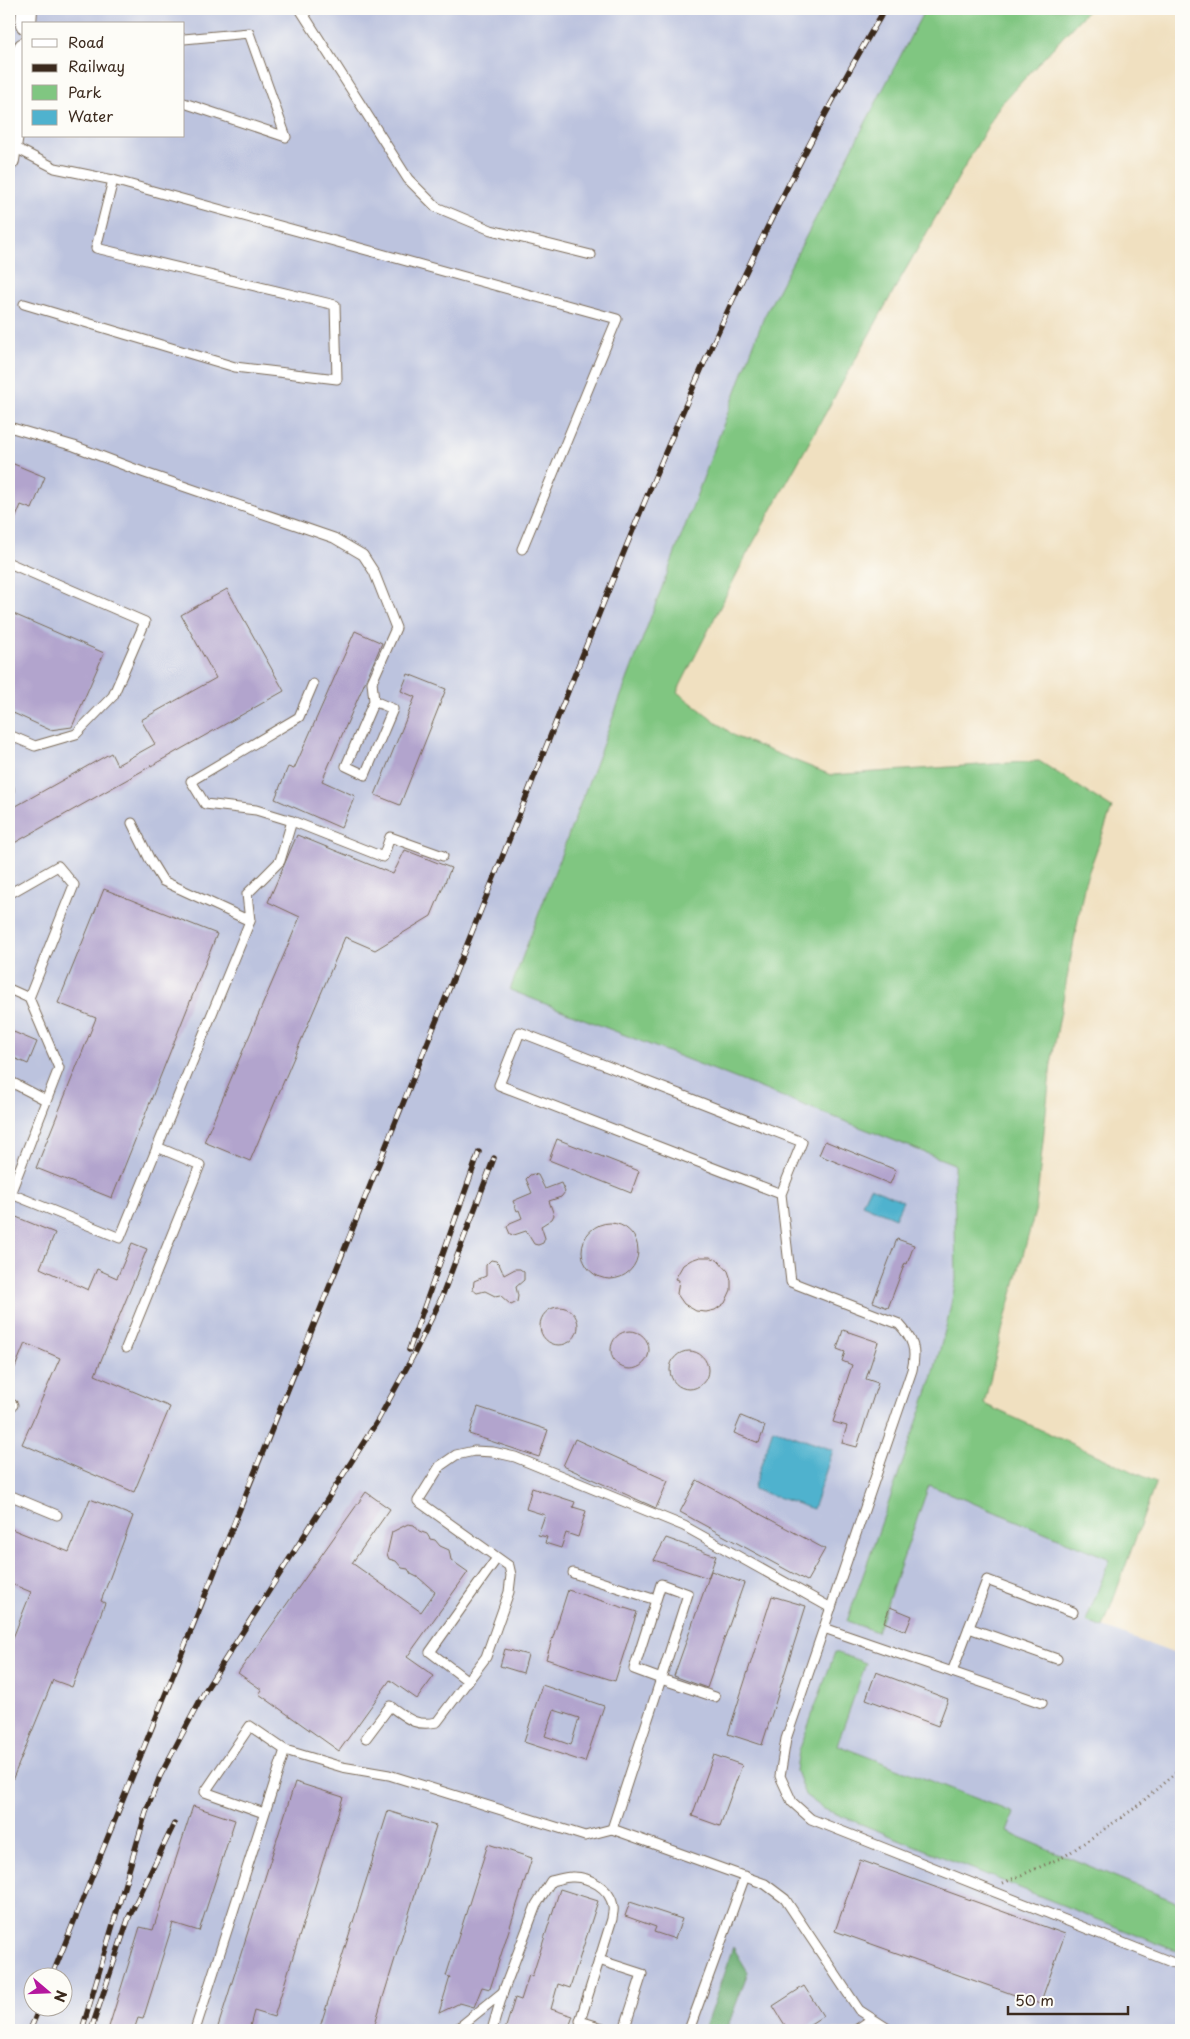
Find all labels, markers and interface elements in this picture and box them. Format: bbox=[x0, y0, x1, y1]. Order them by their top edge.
legend bbox=[22, 22, 185, 138]
text: Road bbox=[68, 30, 104, 53]
text: Railway bbox=[68, 54, 125, 77]
text: Park bbox=[68, 80, 102, 103]
text: Water bbox=[68, 104, 113, 127]
north arrow bbox=[22, 1966, 72, 2016]
scale bar bbox=[1008, 1984, 1128, 2016]
text: N bbox=[49, 1988, 72, 2005]
text: 50 m bbox=[1015, 1988, 1054, 2011]

